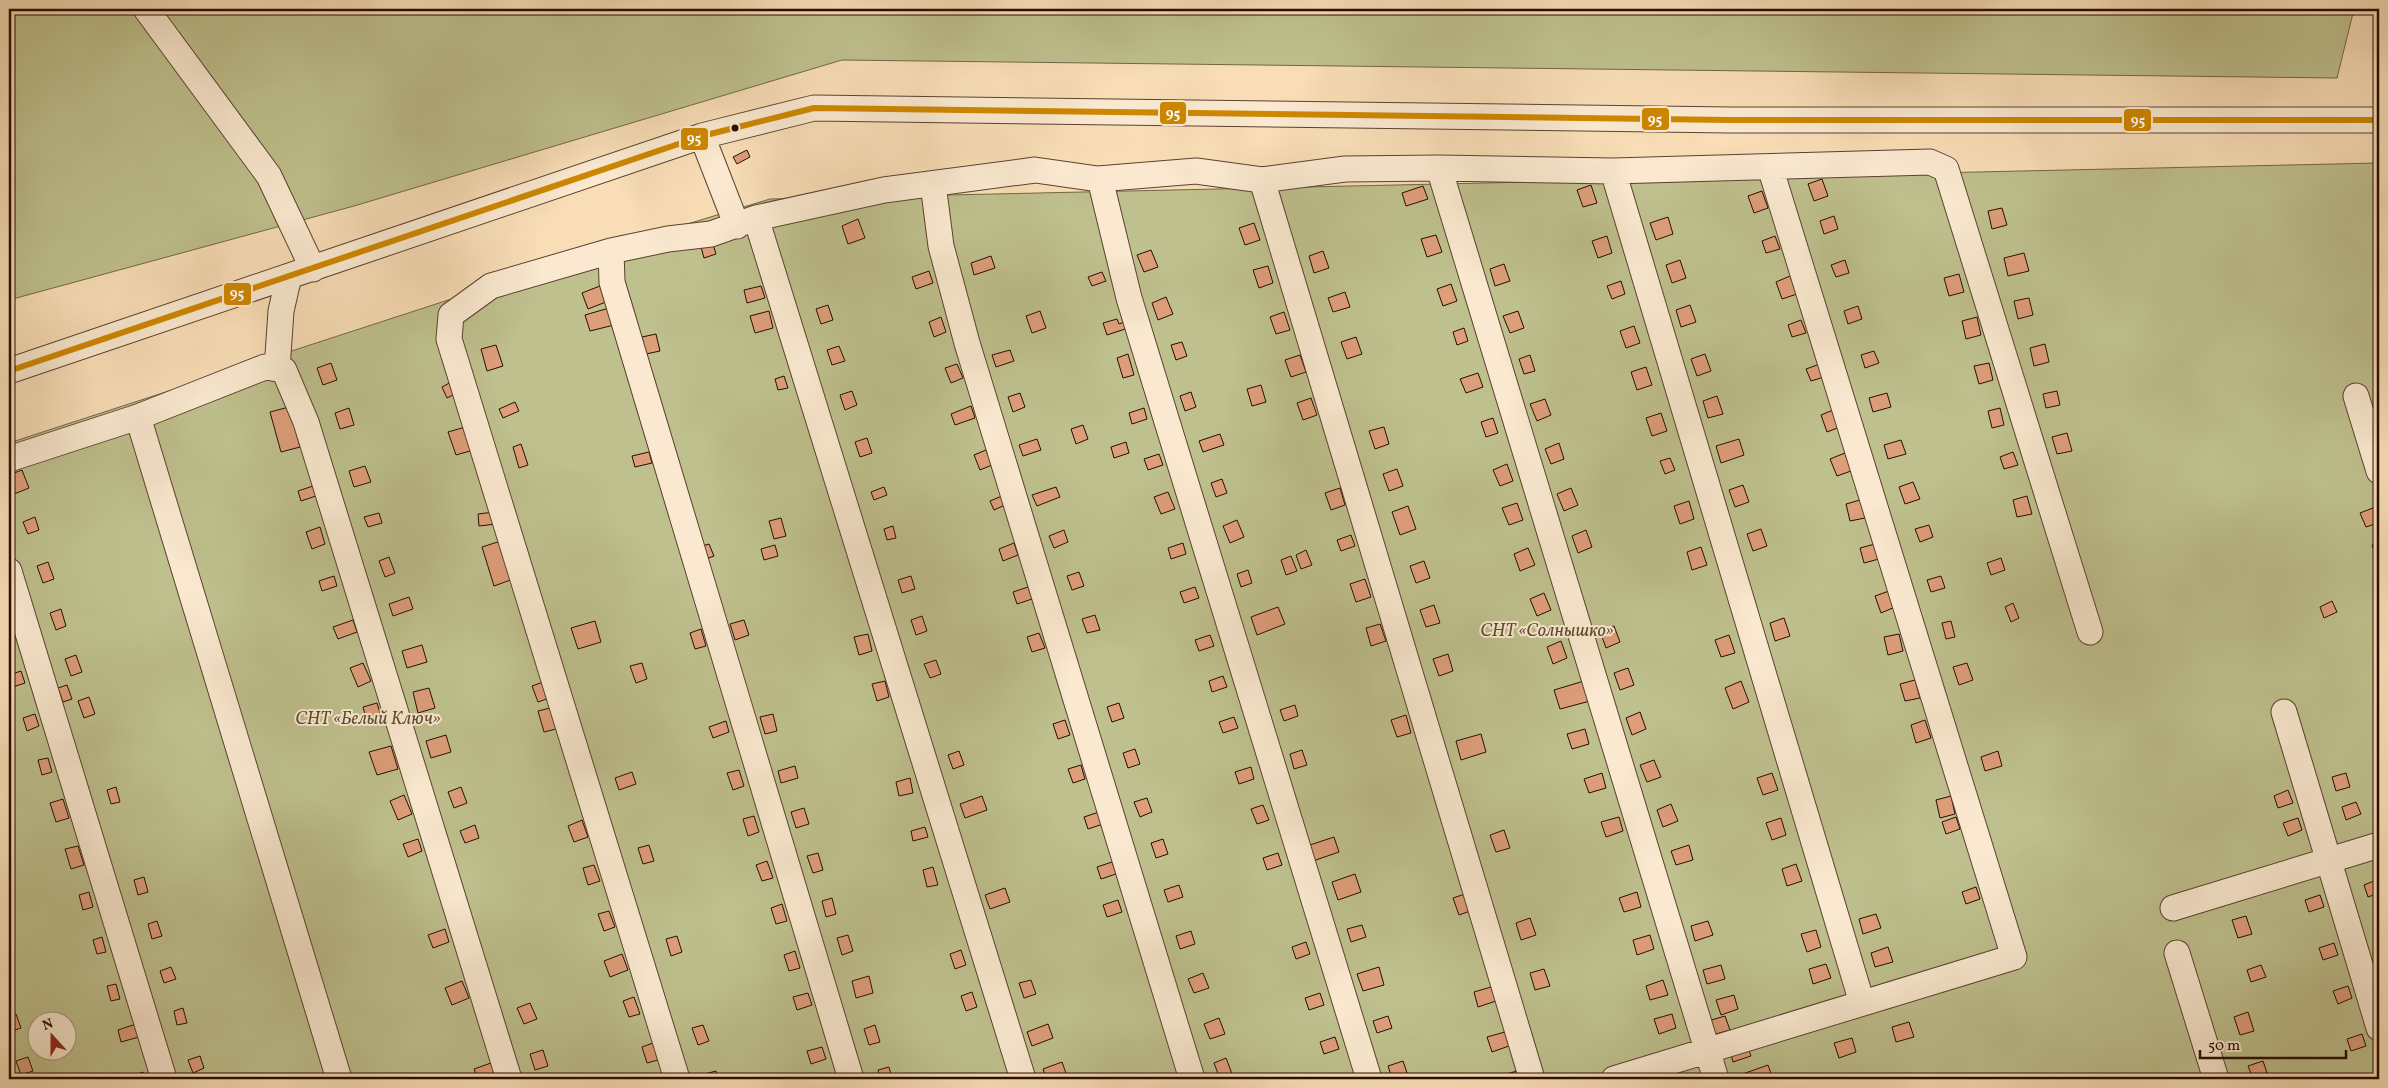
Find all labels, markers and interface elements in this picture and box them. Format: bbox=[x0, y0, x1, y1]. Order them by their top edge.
line badge: 95 bbox=[1159, 101, 1187, 125]
text: 95 bbox=[1166, 105, 1180, 124]
line badge: 95 bbox=[1641, 107, 1670, 131]
line badge: 95 bbox=[2123, 108, 2152, 132]
text: 95 bbox=[1648, 111, 1662, 130]
text: 95 bbox=[2131, 112, 2145, 131]
unlabelled marker bbox=[730, 123, 740, 133]
line badge: 95 bbox=[680, 127, 709, 151]
text: 95 bbox=[687, 130, 701, 149]
line badge: 95 bbox=[223, 282, 252, 306]
text: 95 bbox=[230, 285, 244, 304]
park label: СНТ «Солнышко» bbox=[1480, 619, 1614, 644]
park label: СНТ «Белый Ключ» bbox=[295, 707, 441, 732]
north arrow bbox=[28, 1010, 78, 1060]
text: N bbox=[40, 1015, 56, 1036]
scale bar bbox=[2200, 1028, 2347, 1060]
text: 50 m bbox=[2208, 1036, 2240, 1057]

